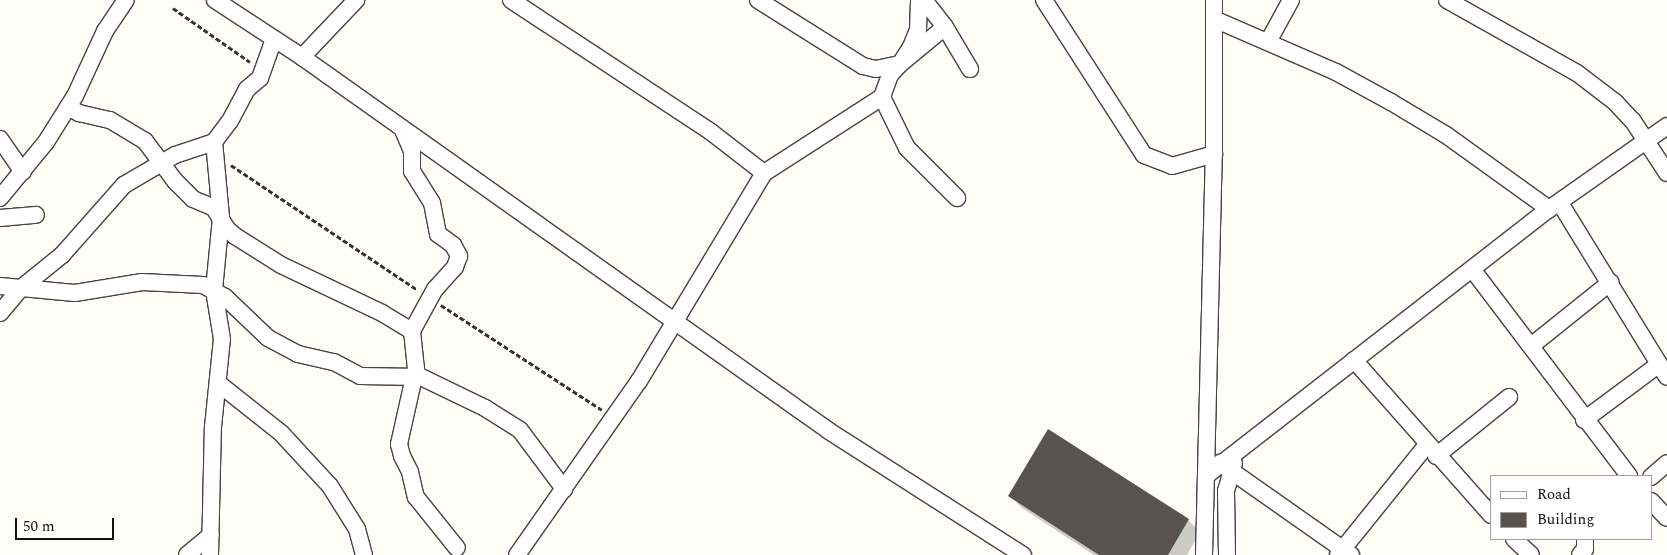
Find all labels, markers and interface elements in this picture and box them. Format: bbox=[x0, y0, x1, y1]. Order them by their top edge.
legend bbox=[1490, 475, 1652, 540]
text: Road bbox=[1537, 483, 1571, 506]
scale bar bbox=[18, 508, 116, 540]
text: Building bbox=[1537, 508, 1594, 531]
text: 50 m bbox=[23, 515, 55, 538]

